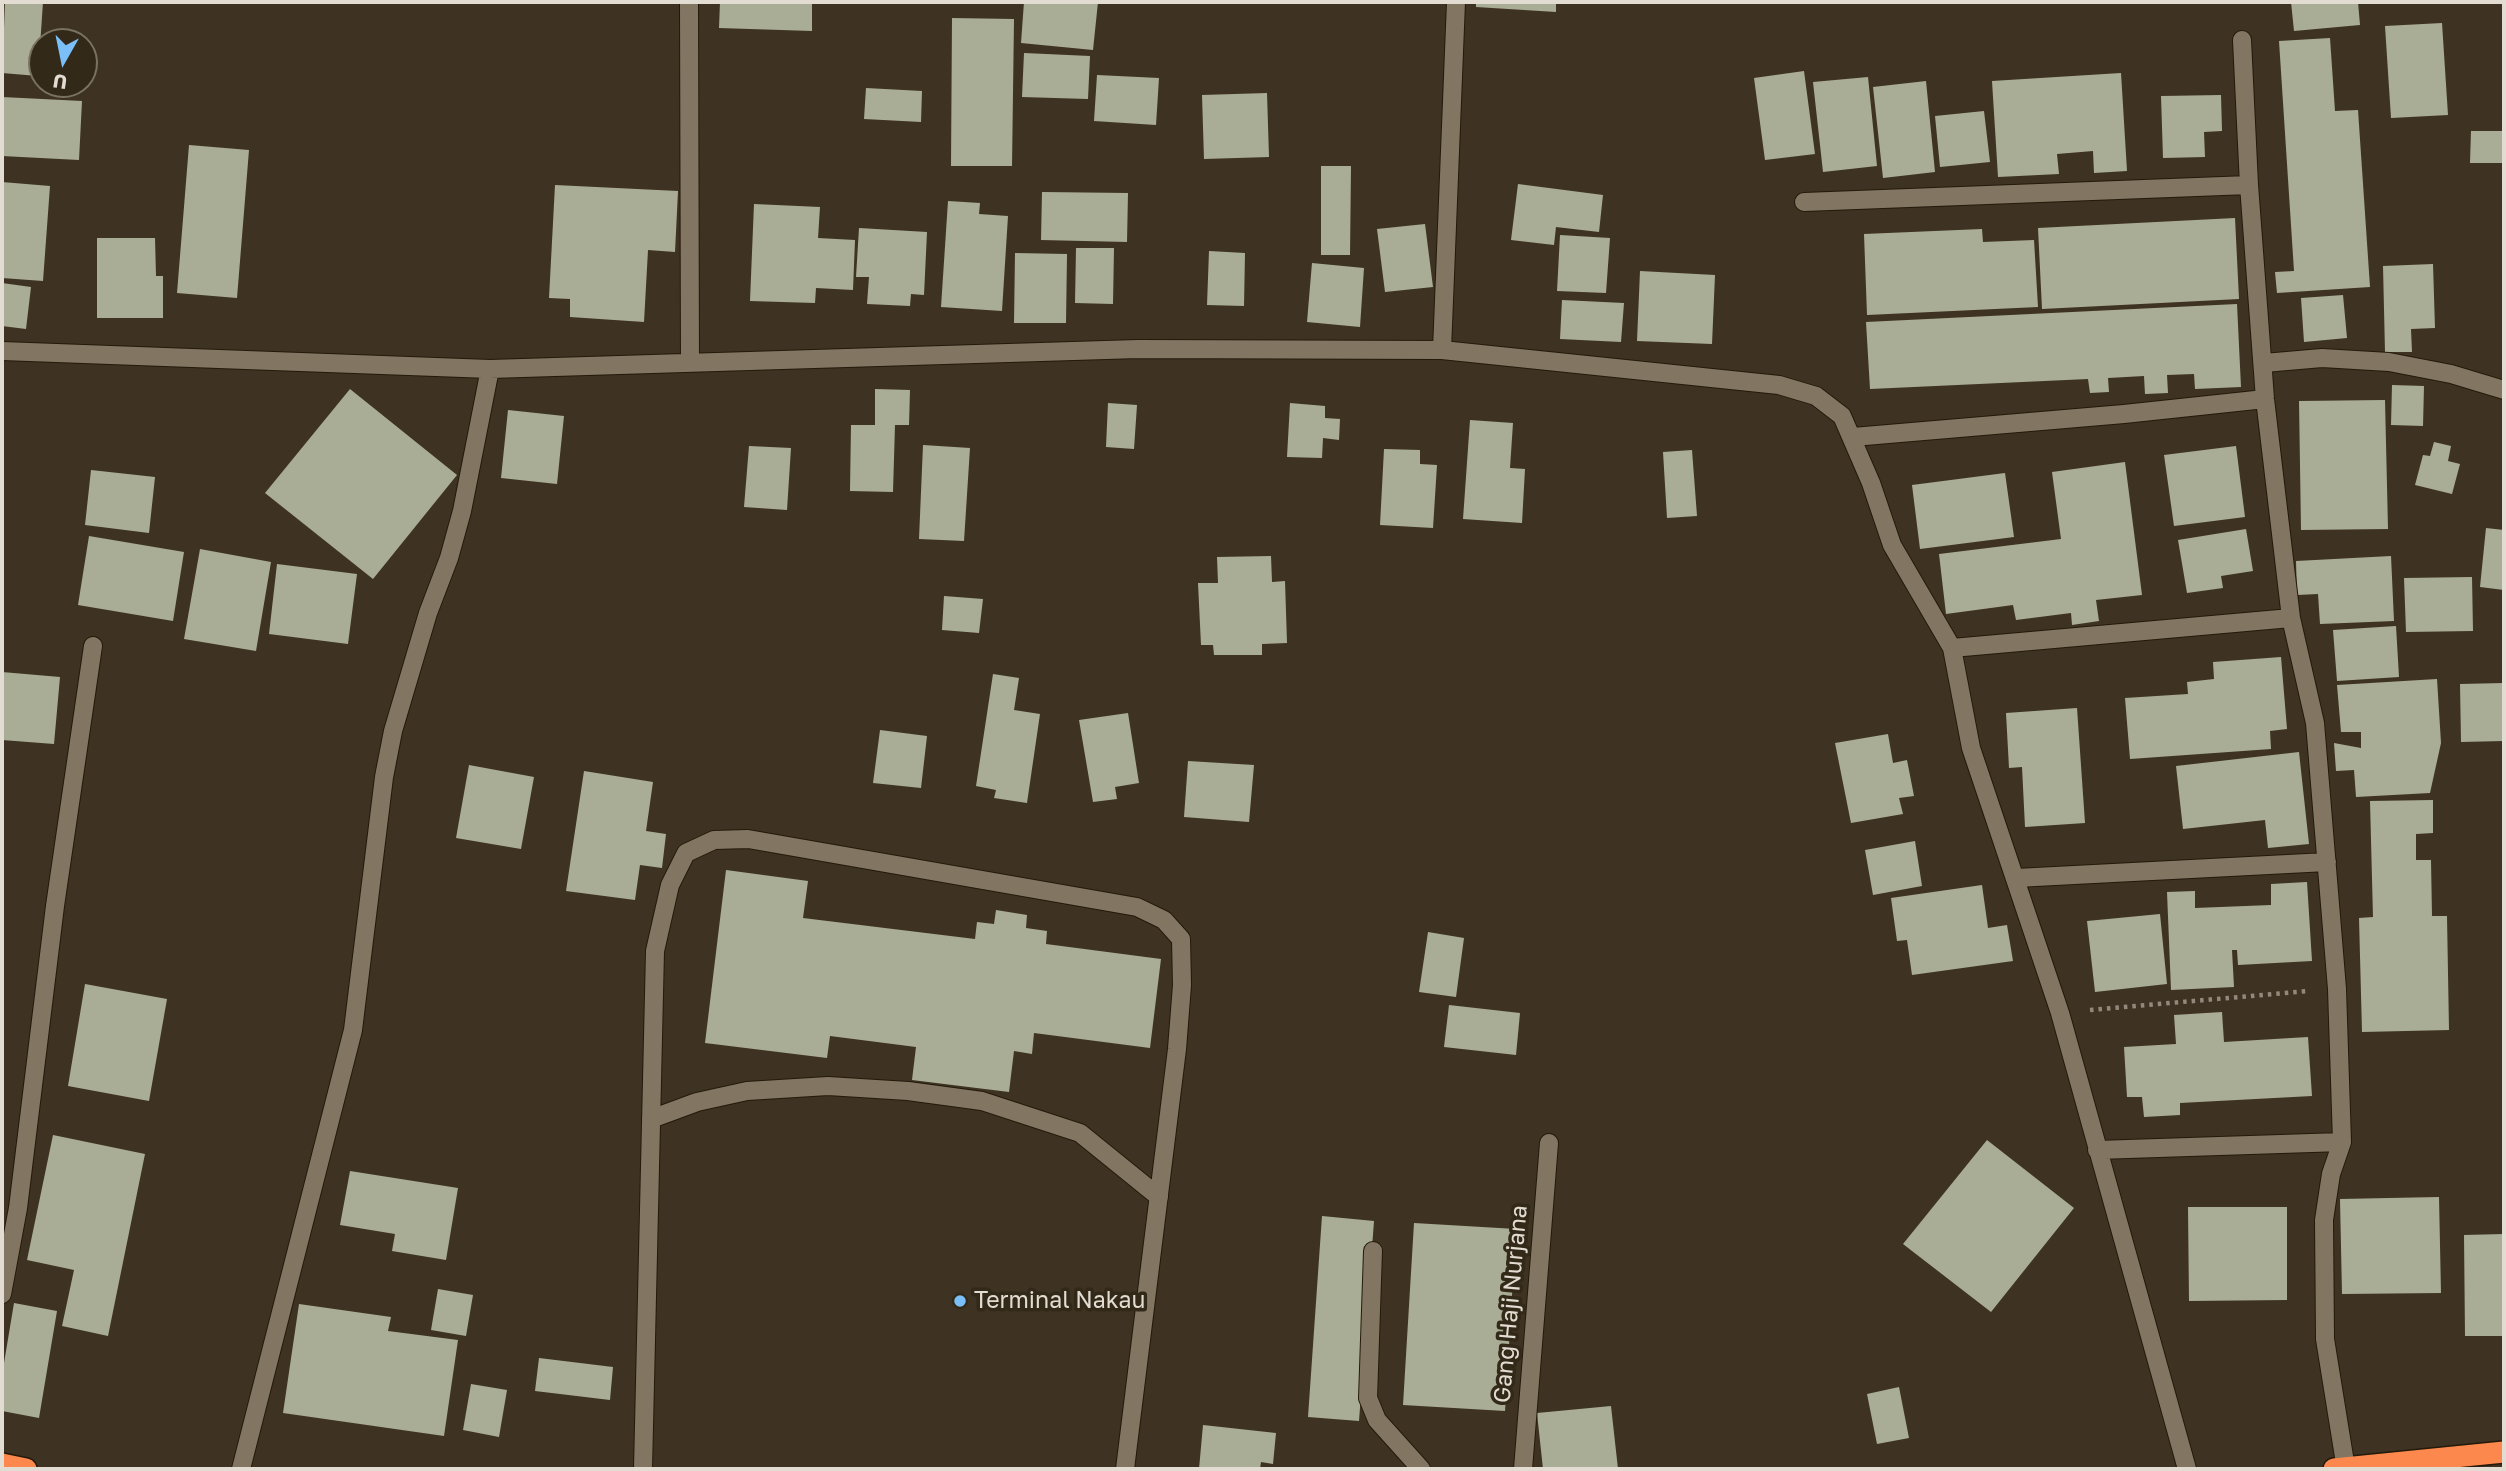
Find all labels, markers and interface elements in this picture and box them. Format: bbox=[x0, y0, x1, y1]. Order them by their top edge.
north arrow bbox=[28, 28, 98, 98]
text: U bbox=[51, 70, 69, 95]
street label: Gang Haji Nurjana bbox=[1489, 1204, 1533, 1404]
place label: Terminal Nakau bbox=[974, 1287, 1145, 1315]
marker: Terminal Nakau bbox=[952, 1293, 968, 1309]

